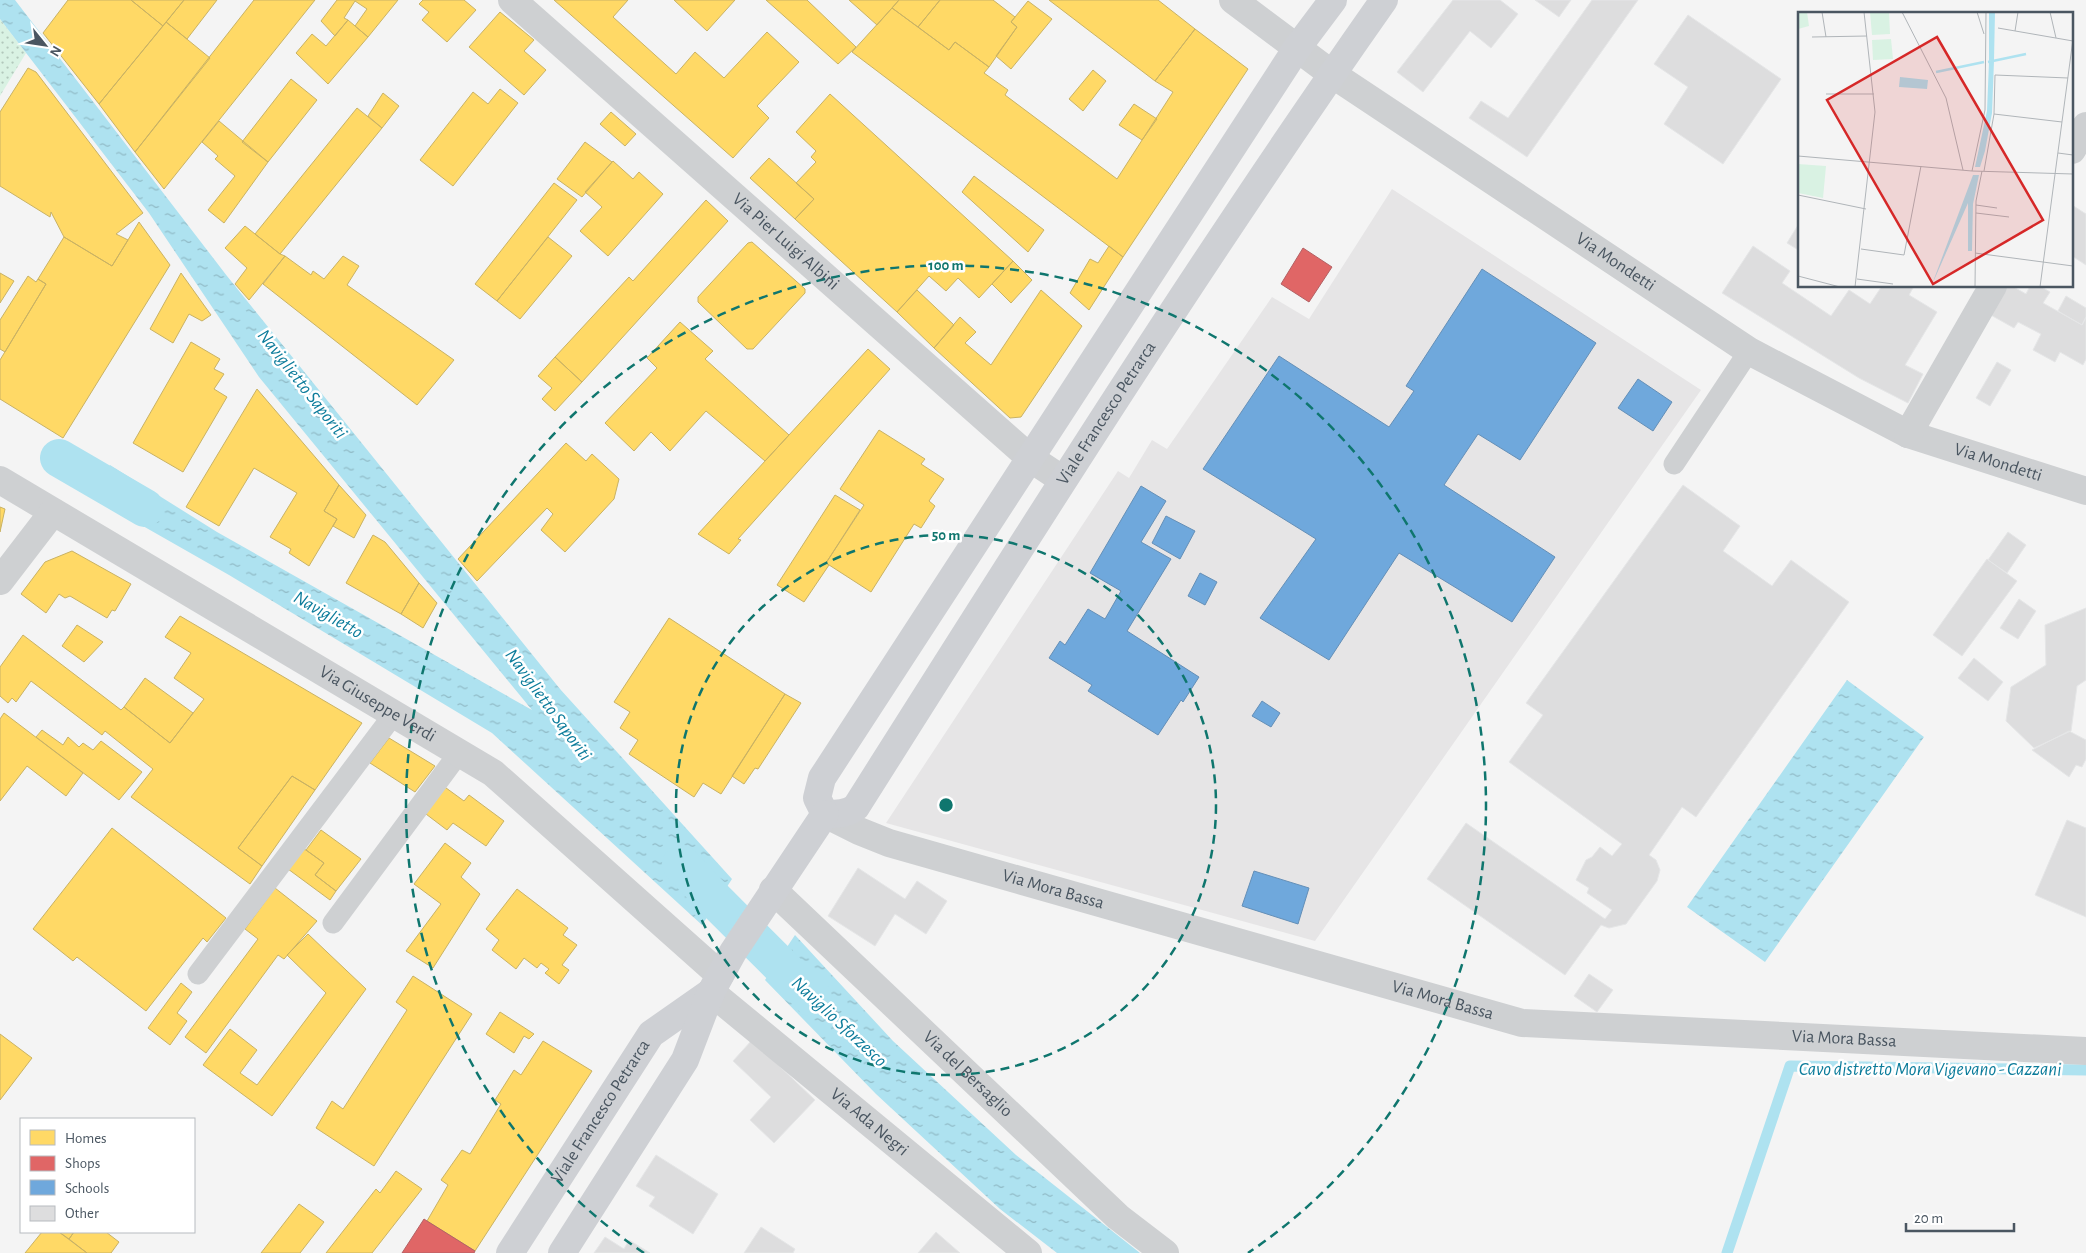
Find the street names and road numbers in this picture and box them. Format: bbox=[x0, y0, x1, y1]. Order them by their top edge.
street label: Via Pier Luigi Albini bbox=[729, 190, 842, 294]
street label: Via Mondetti bbox=[1573, 230, 1658, 295]
street label: Viale Francesco Petrarca bbox=[1054, 339, 1160, 488]
street label: Via Mondetti bbox=[1952, 440, 2044, 485]
street label: Via Giuseppe Verdi bbox=[316, 663, 439, 746]
street label: Via Mora Bassa bbox=[1000, 867, 1106, 913]
street label: Via Mora Bassa bbox=[1390, 977, 1496, 1023]
street label: Via Mora Bassa bbox=[1791, 1027, 1897, 1051]
street label: Via del Bersaglio bbox=[919, 1028, 1016, 1121]
street label: Viale Francesco Petrarca bbox=[548, 1037, 654, 1187]
street label: Via Ada Negri bbox=[827, 1085, 912, 1160]

